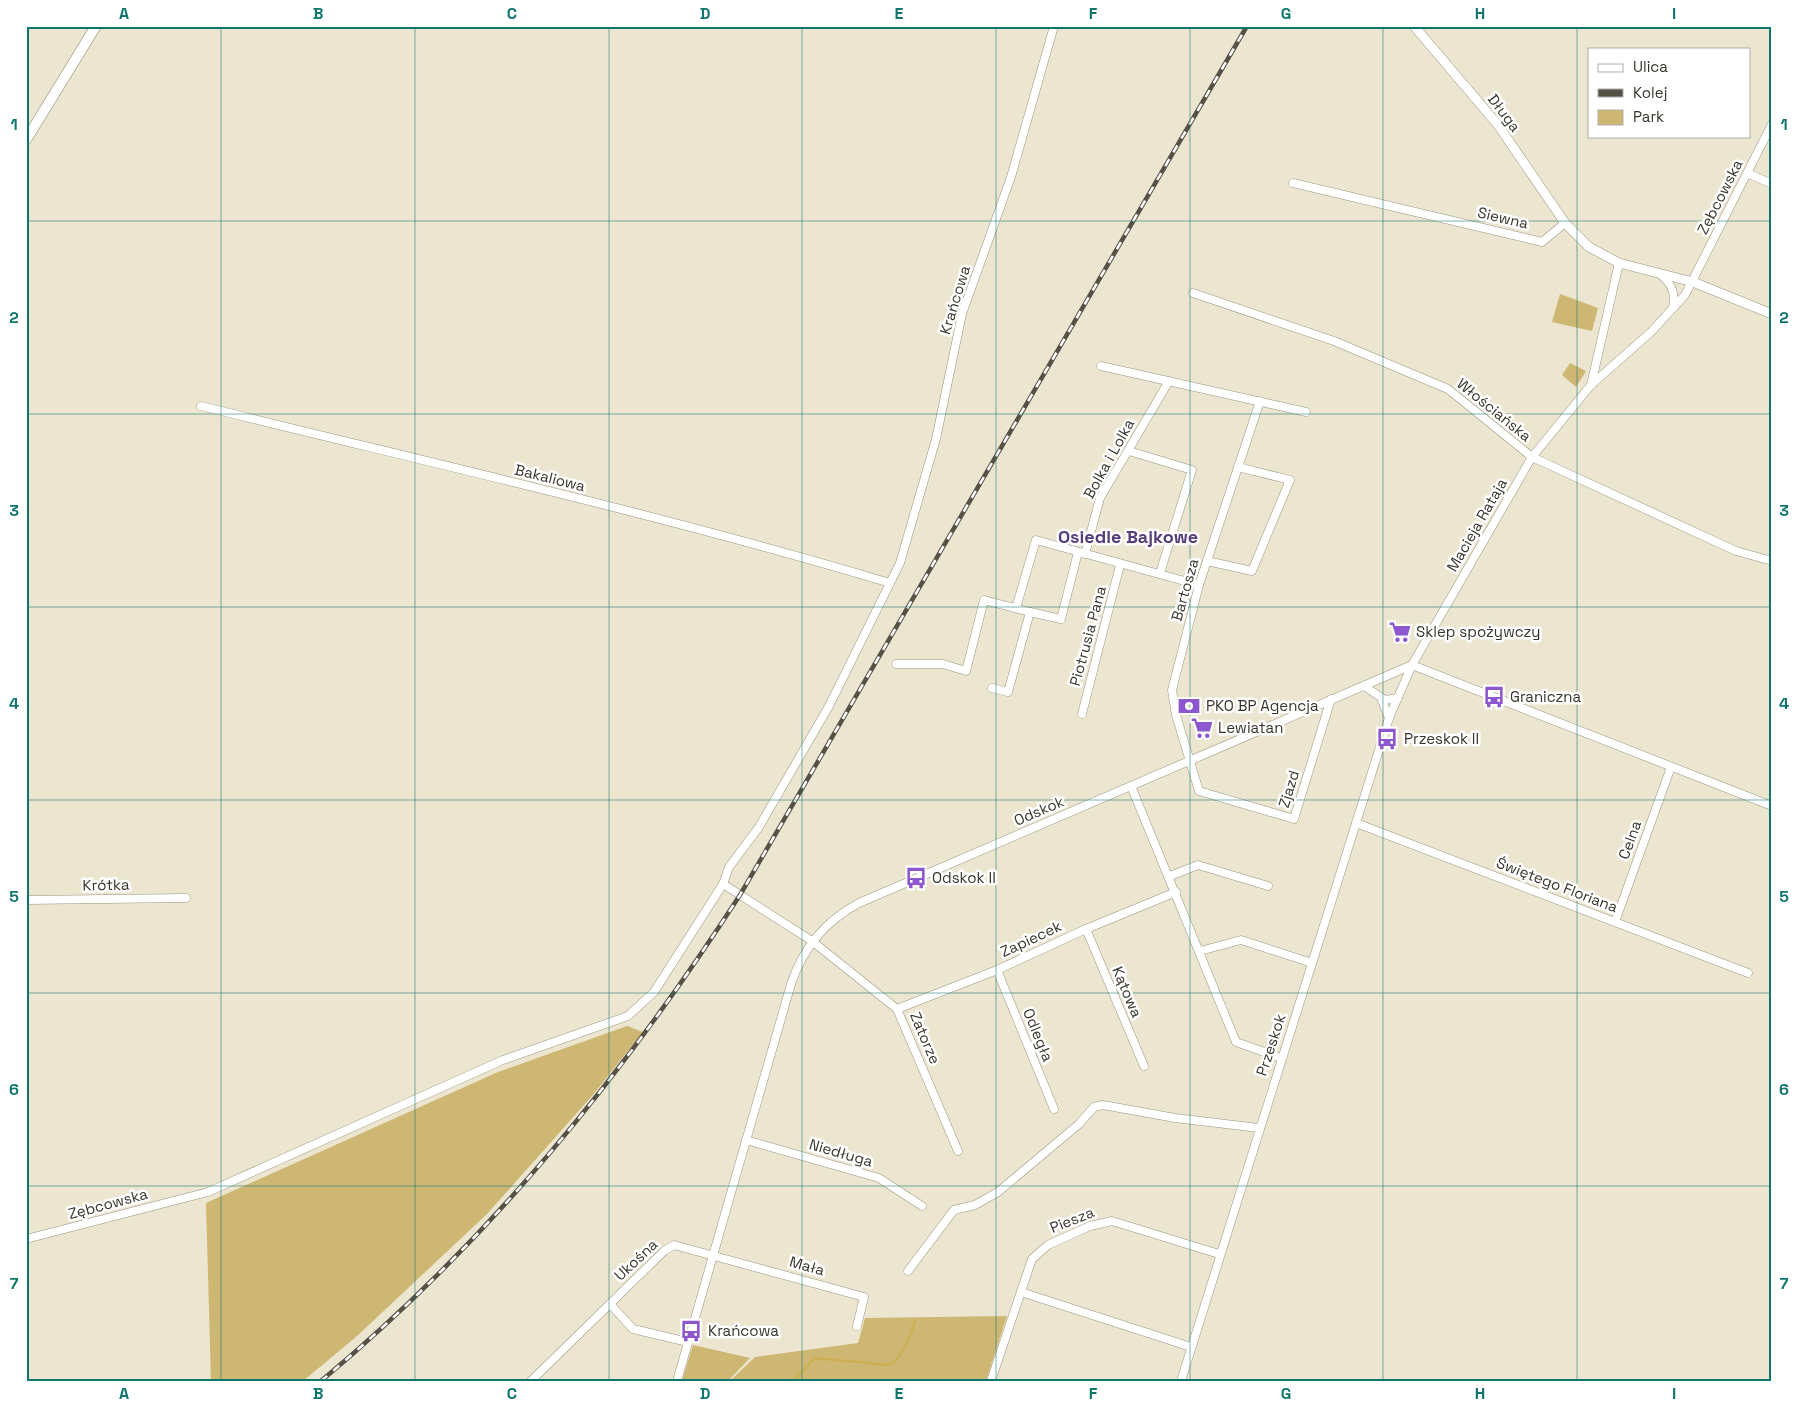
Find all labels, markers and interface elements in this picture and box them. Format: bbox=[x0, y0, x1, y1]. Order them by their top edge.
text: A bbox=[119, 3, 129, 24]
text: B bbox=[313, 3, 323, 24]
text: C bbox=[507, 3, 517, 24]
text: D bbox=[700, 3, 710, 24]
text: E bbox=[895, 3, 904, 24]
text: F bbox=[1089, 3, 1098, 24]
text: G bbox=[1281, 3, 1291, 24]
text: H bbox=[1475, 3, 1485, 24]
text: I bbox=[1672, 3, 1676, 24]
legend bbox=[1588, 48, 1750, 138]
text: Ulica bbox=[1633, 57, 1668, 76]
text: Kolej bbox=[1633, 83, 1667, 102]
street label: Długa bbox=[1484, 90, 1525, 136]
text: Park bbox=[1633, 107, 1664, 126]
text: 1 bbox=[10, 114, 18, 135]
text: 1 bbox=[1780, 114, 1788, 135]
street label: Zębcowska bbox=[1693, 156, 1747, 237]
street label: Siewna bbox=[1476, 202, 1531, 233]
street label: Krańcowa bbox=[935, 263, 974, 337]
text: 2 bbox=[9, 307, 19, 328]
text: 2 bbox=[1779, 307, 1789, 328]
street label: Włościańska bbox=[1453, 374, 1536, 446]
street label: Bolka i Lolka bbox=[1079, 415, 1138, 502]
street label: Bakaliowa bbox=[513, 460, 588, 496]
street label: Macieja Rataja bbox=[1442, 474, 1511, 575]
text: 3 bbox=[9, 500, 19, 521]
text: 3 bbox=[1779, 500, 1789, 521]
district label: Osiedle Bajkowe bbox=[1058, 525, 1198, 548]
street label: Bartosza bbox=[1167, 556, 1203, 623]
street label: Piotrusia Pana bbox=[1065, 583, 1110, 688]
supermarket icon: Sklep spożywczy bbox=[1387, 619, 1413, 645]
place label: Sklep spożywczy bbox=[1416, 622, 1540, 641]
bus stop icon: Graniczna bbox=[1481, 684, 1507, 710]
place label: Graniczna bbox=[1510, 687, 1582, 706]
text: 4 bbox=[9, 693, 19, 714]
bank icon: PKO BP Agencja bbox=[1176, 693, 1202, 719]
text: 4 bbox=[1779, 693, 1789, 714]
place label: PKO BP Agencja bbox=[1206, 696, 1319, 715]
supermarket icon: Lewiatan bbox=[1189, 715, 1215, 741]
place label: Lewiatan bbox=[1218, 718, 1283, 737]
bus stop icon: Przeskok II bbox=[1374, 726, 1400, 752]
place label: Przeskok II bbox=[1404, 729, 1479, 748]
street label: Zjazd bbox=[1274, 768, 1303, 810]
street label: Odskok bbox=[1011, 792, 1067, 830]
street label: Celna bbox=[1614, 817, 1645, 862]
street label: Świętego Floriana bbox=[1494, 853, 1621, 917]
bus stop icon: Odskok II bbox=[903, 865, 929, 891]
place label: Odskok II bbox=[932, 868, 996, 887]
street label: Krótka bbox=[82, 875, 130, 894]
text: 5 bbox=[9, 886, 19, 907]
text: 5 bbox=[1779, 886, 1789, 907]
street label: Zapiecek bbox=[997, 916, 1064, 961]
street label: Kątowa bbox=[1108, 963, 1147, 1021]
street label: Odległa bbox=[1019, 1005, 1058, 1065]
street label: Zatorze bbox=[906, 1009, 945, 1067]
street label: Przeskok bbox=[1252, 1011, 1289, 1078]
text: 6 bbox=[9, 1079, 19, 1100]
text: 6 bbox=[1779, 1079, 1789, 1100]
street label: Niedługa bbox=[807, 1134, 875, 1171]
street label: Zębcowska bbox=[66, 1184, 150, 1223]
street label: Piesza bbox=[1047, 1202, 1097, 1237]
street label: Ukośna bbox=[610, 1234, 662, 1285]
street label: Mała bbox=[787, 1251, 827, 1280]
text: 7 bbox=[10, 1273, 19, 1294]
text: 7 bbox=[1780, 1273, 1789, 1294]
bus stop icon: Krańcowa bbox=[678, 1318, 704, 1344]
place label: Krańcowa bbox=[708, 1321, 779, 1340]
text: A bbox=[119, 1383, 129, 1404]
text: B bbox=[313, 1383, 323, 1404]
text: C bbox=[507, 1383, 517, 1404]
text: D bbox=[700, 1383, 710, 1404]
text: E bbox=[895, 1383, 904, 1404]
text: F bbox=[1089, 1383, 1098, 1404]
text: G bbox=[1281, 1383, 1291, 1404]
text: H bbox=[1475, 1383, 1485, 1404]
text: I bbox=[1672, 1383, 1676, 1404]

